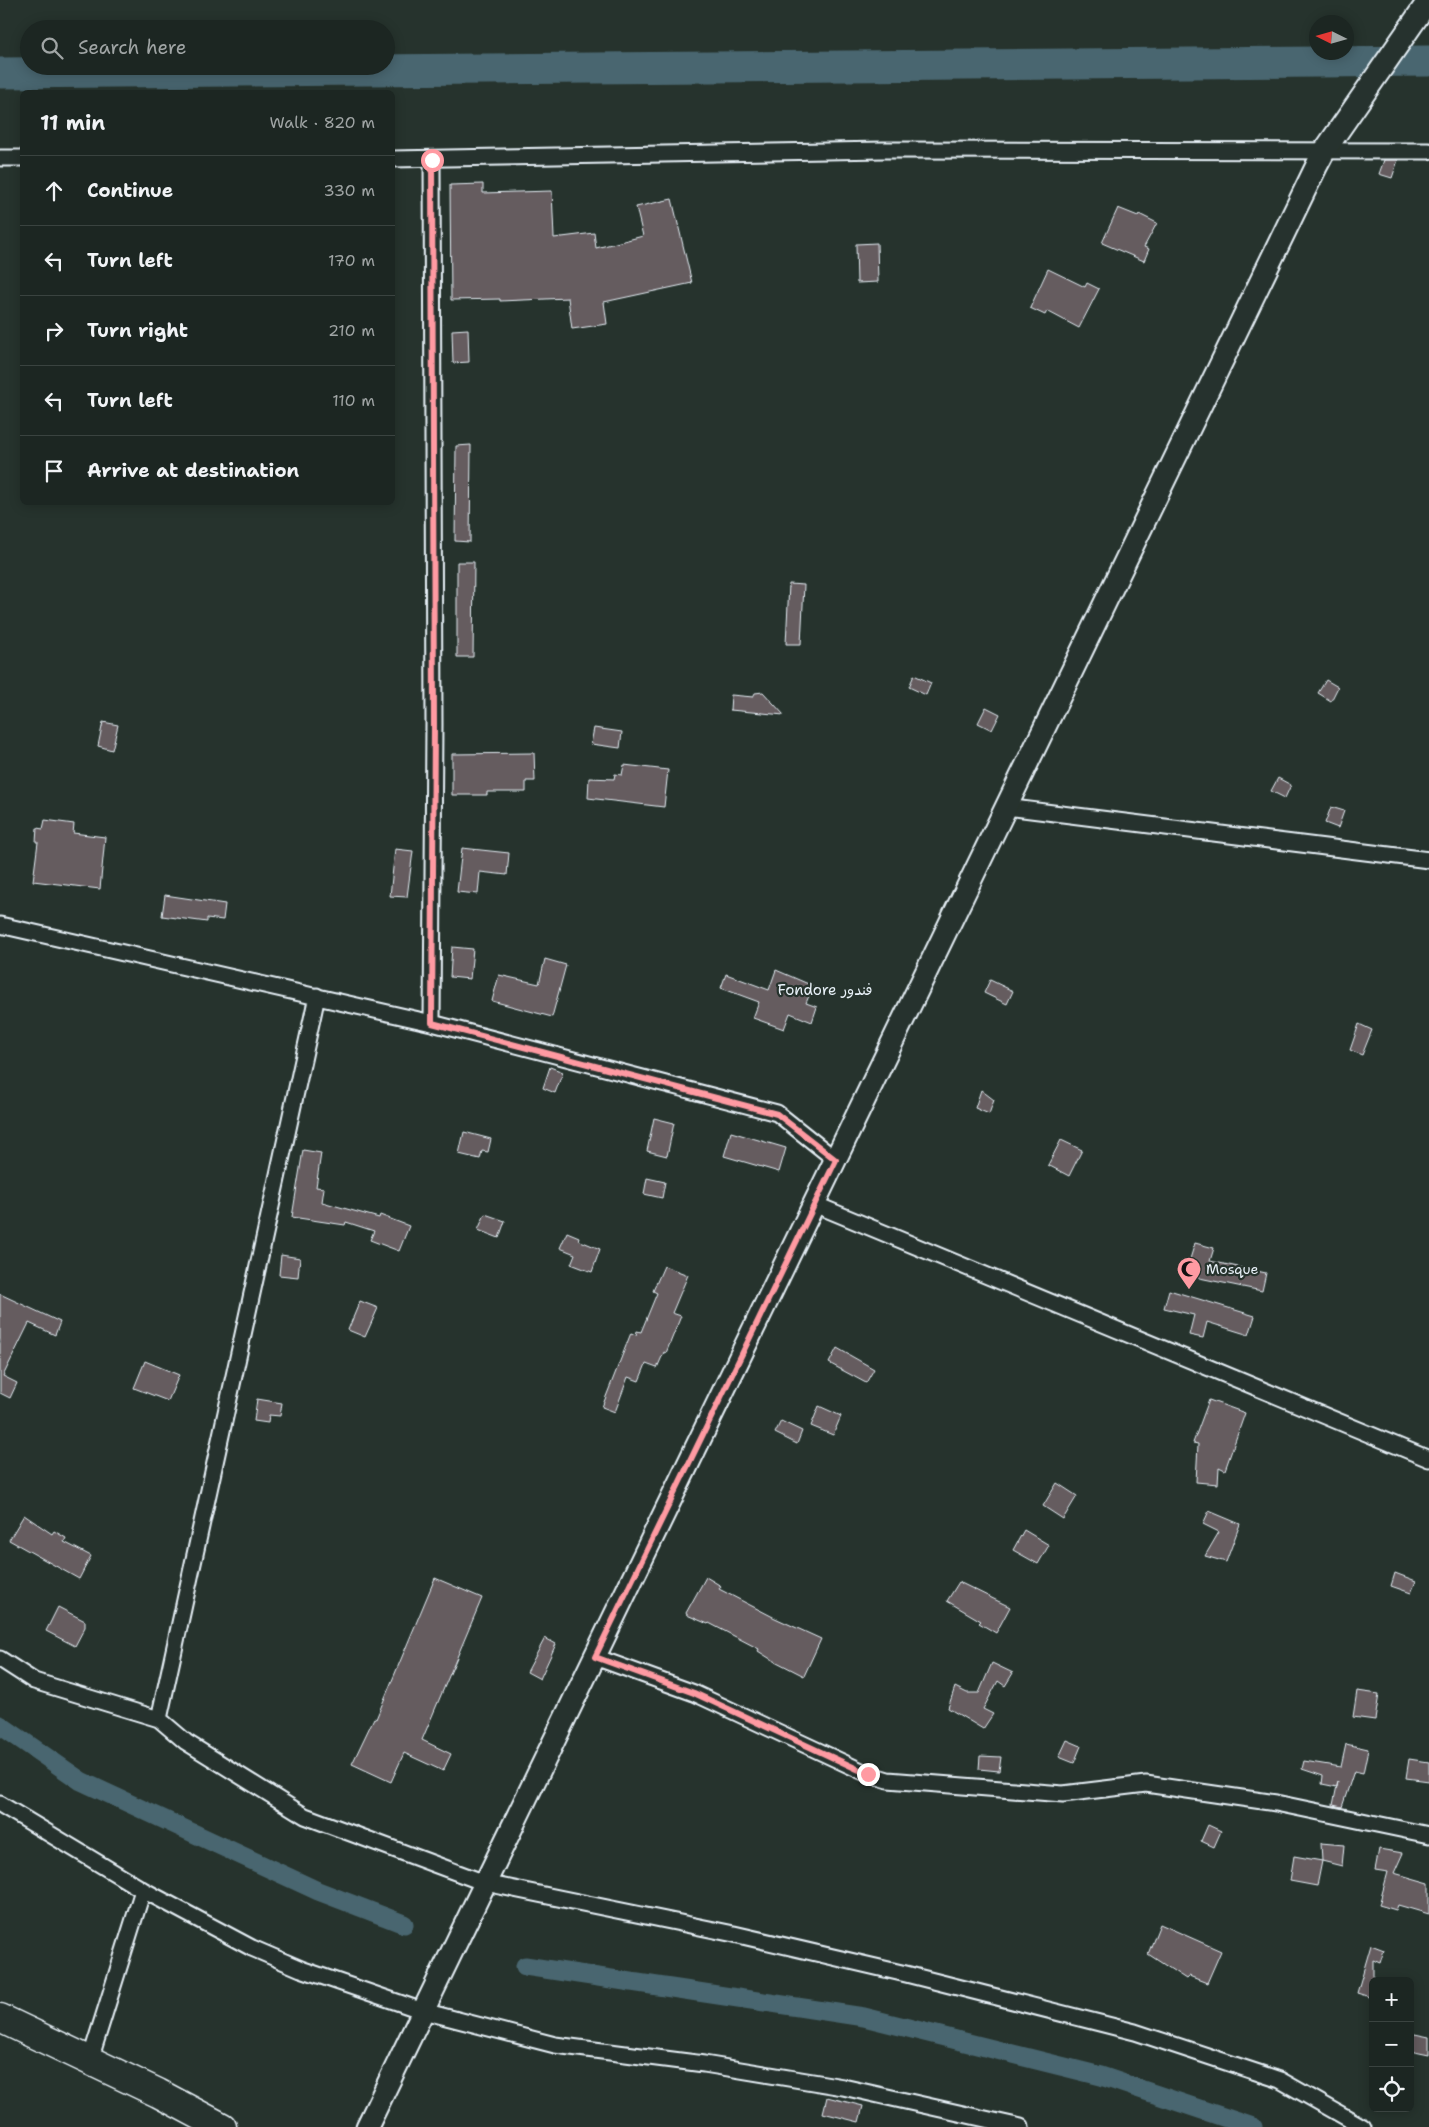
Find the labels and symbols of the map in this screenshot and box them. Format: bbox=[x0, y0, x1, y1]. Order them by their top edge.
north arrow bbox=[1309, 15, 1354, 60]
route start bbox=[421, 149, 444, 172]
district label: Fondore فندور bbox=[777, 980, 873, 1000]
mosque icon: Mosque bbox=[1176, 1256, 1202, 1290]
place label: Mosque bbox=[1206, 1260, 1259, 1278]
route end bbox=[857, 1763, 880, 1786]

